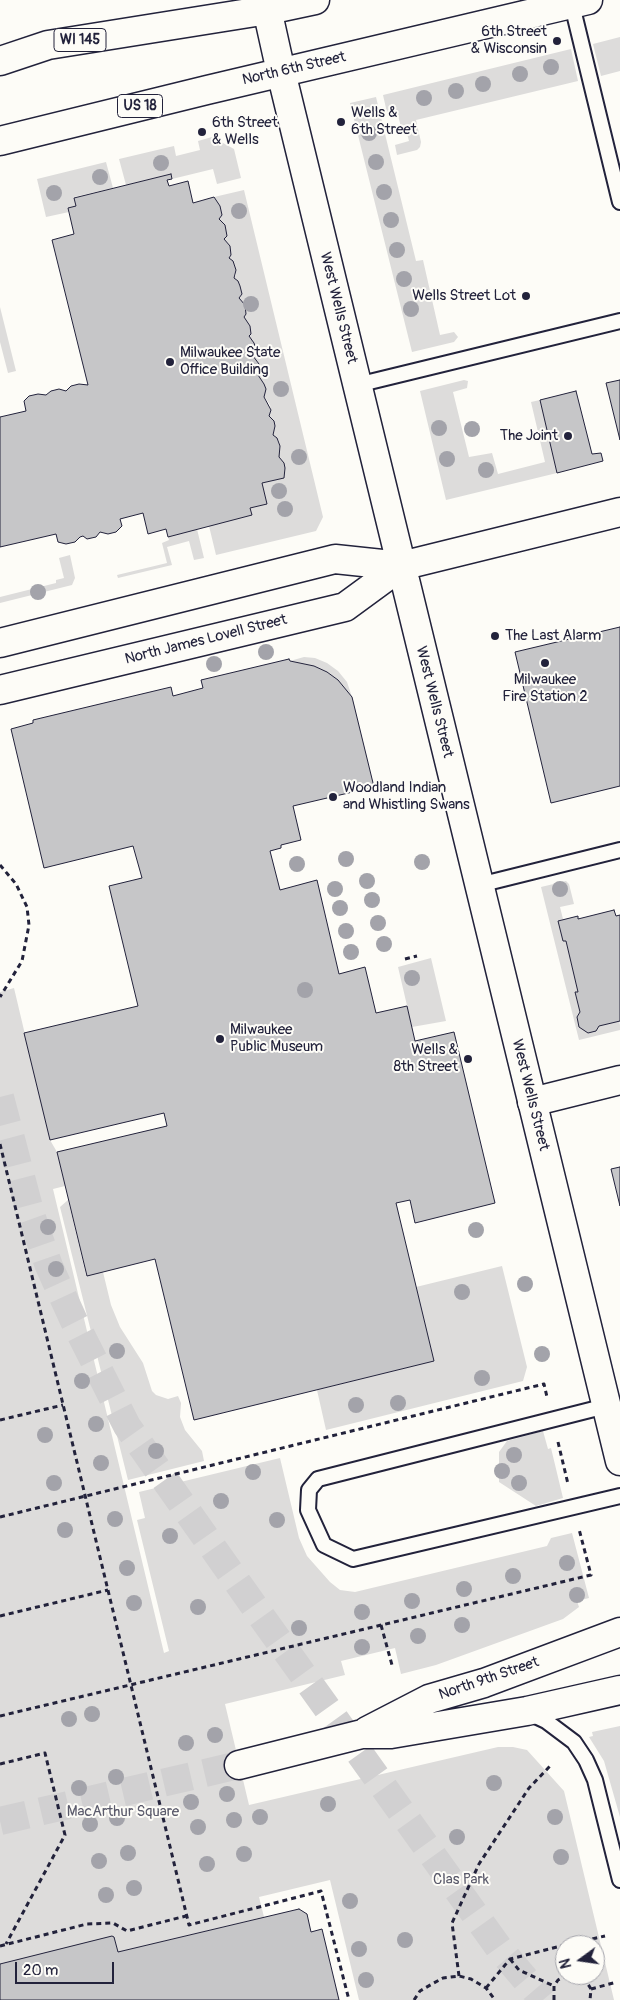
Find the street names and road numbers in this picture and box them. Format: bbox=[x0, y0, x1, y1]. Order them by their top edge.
road number: WI 145 bbox=[54, 28, 106, 52]
street label: North 6th Street bbox=[241, 48, 347, 90]
road number: US 18 bbox=[118, 94, 162, 118]
street label: West Wells Street bbox=[315, 250, 361, 366]
street label: North James Lovell Street bbox=[123, 611, 289, 669]
street label: West Wells Street bbox=[411, 644, 457, 760]
street label: West Wells Street bbox=[507, 1037, 553, 1153]
street label: North 9th Street bbox=[437, 1653, 541, 1705]

